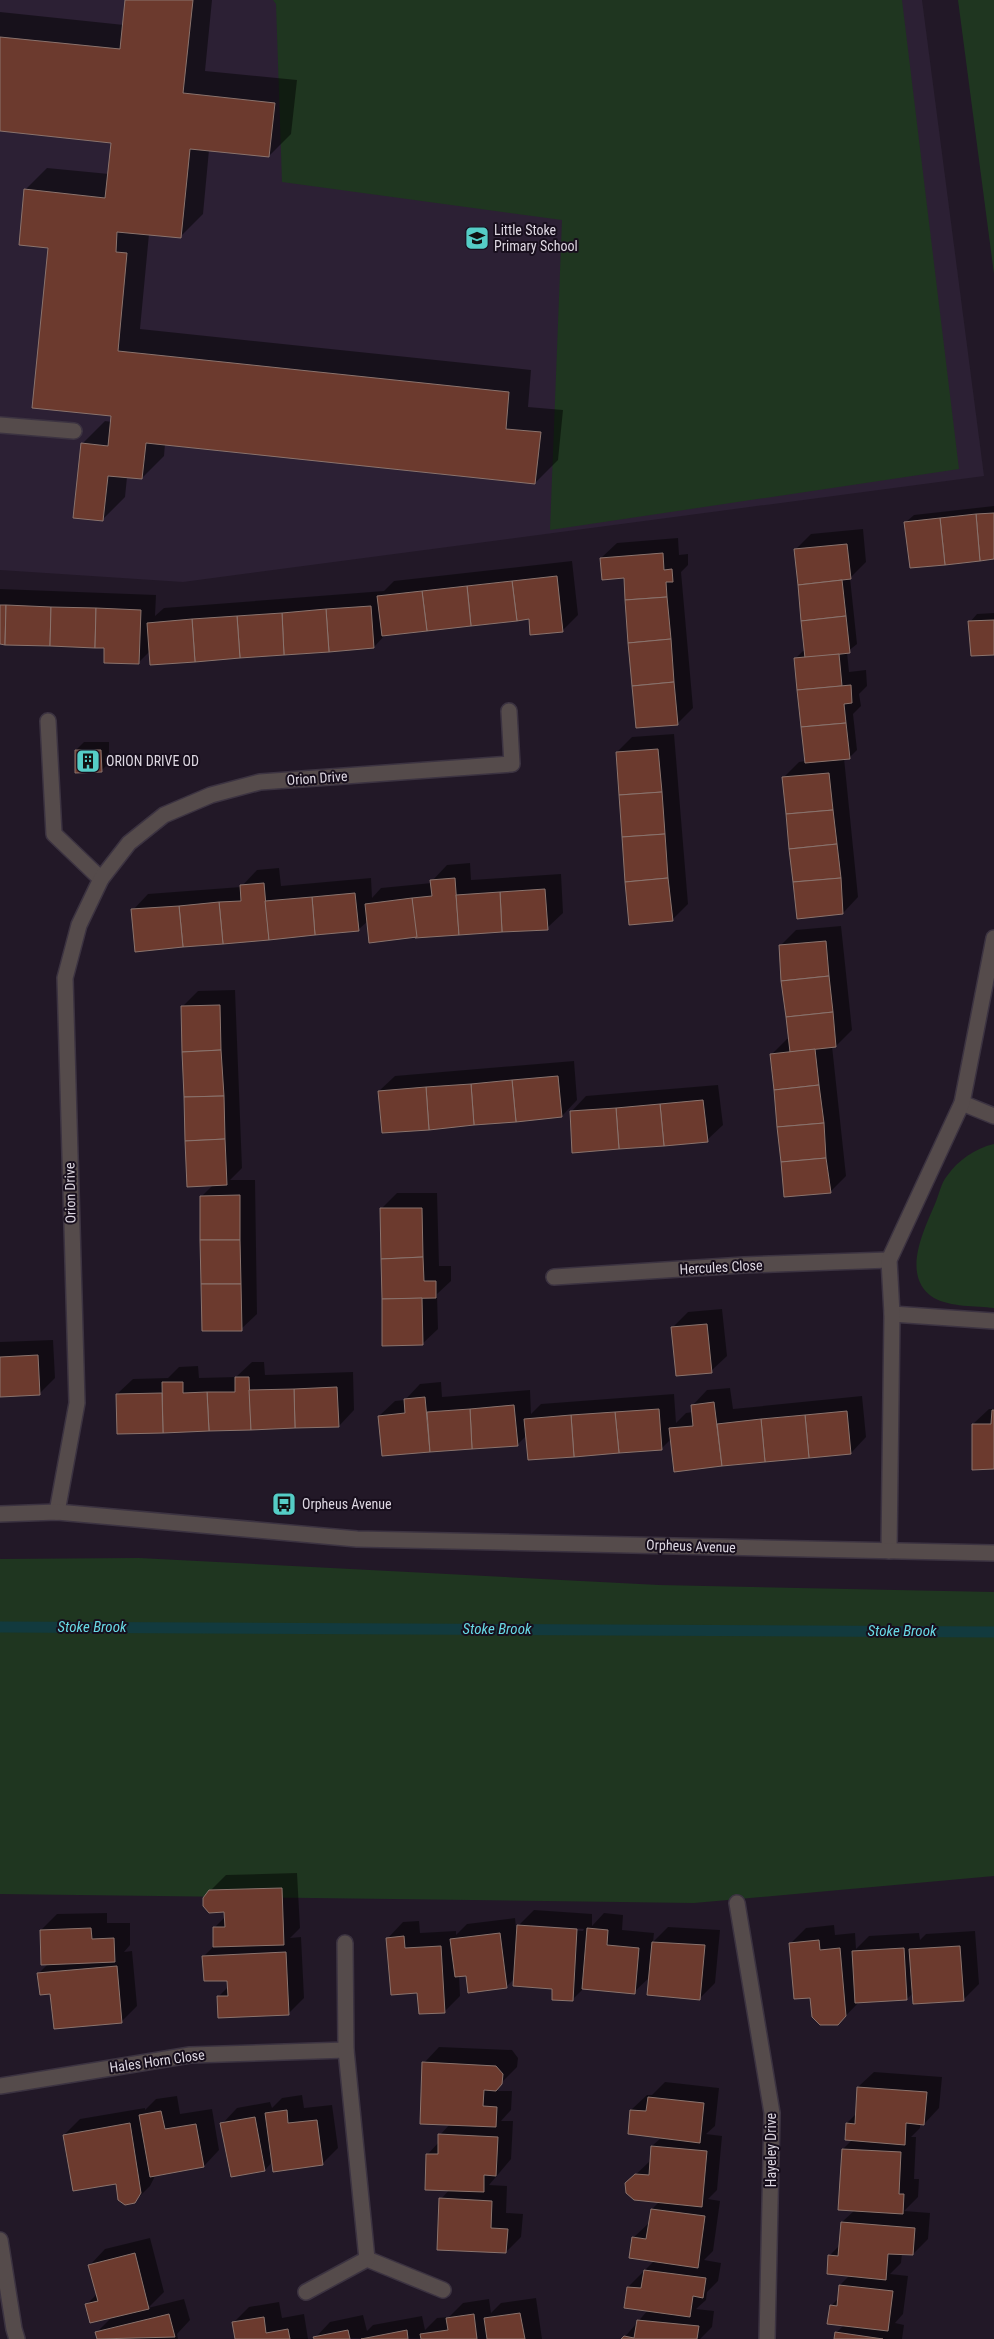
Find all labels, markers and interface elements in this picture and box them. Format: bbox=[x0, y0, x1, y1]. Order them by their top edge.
place label: Little Stoke Primary School bbox=[494, 222, 578, 254]
school or university icon: Little Stoke Primary School bbox=[464, 225, 490, 251]
building icon: ORION DRIVE OD bbox=[75, 748, 101, 774]
place label: ORION DRIVE OD bbox=[106, 753, 199, 769]
street label: Orion Drive bbox=[286, 768, 348, 788]
street label: Orion Drive bbox=[61, 1162, 79, 1224]
street label: Hercules Close bbox=[679, 1257, 763, 1277]
bus stop icon: Orpheus Avenue bbox=[271, 1491, 297, 1517]
place label: Orpheus Avenue bbox=[302, 1496, 392, 1512]
street label: Orpheus Avenue bbox=[646, 1536, 736, 1556]
water label: Stoke Brook bbox=[57, 1618, 127, 1636]
water label: Stoke Brook bbox=[462, 1620, 532, 1638]
water label: Stoke Brook bbox=[867, 1622, 937, 1640]
street label: Hales Horn Close bbox=[108, 2046, 206, 2076]
street label: Hayeley Drive bbox=[763, 2112, 779, 2187]

